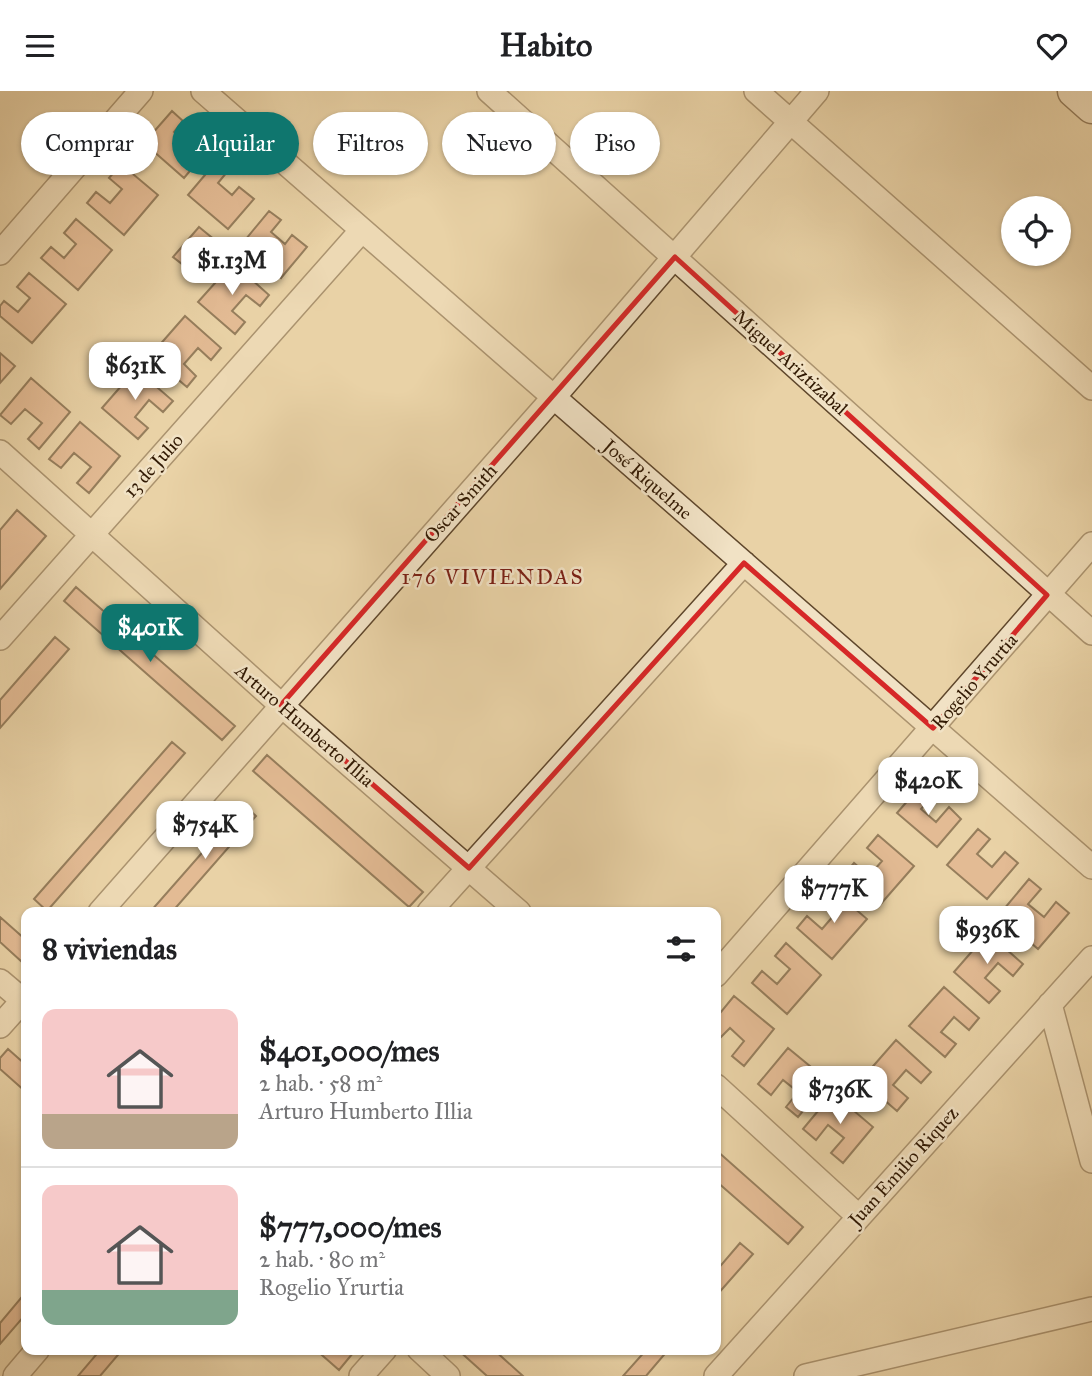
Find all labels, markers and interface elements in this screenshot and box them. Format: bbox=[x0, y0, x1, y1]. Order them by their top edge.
text: Habito bbox=[500, 26, 592, 65]
icon: menu bbox=[21, 27, 59, 65]
icon: heart bbox=[1033, 27, 1071, 65]
chip: Comprar bbox=[21, 112, 158, 175]
chip: Alquilar bbox=[172, 112, 299, 175]
chip: Filtros bbox=[313, 112, 428, 175]
chip: Nuevo bbox=[442, 112, 556, 175]
chip: Piso bbox=[570, 112, 660, 175]
map controls bbox=[1001, 196, 1071, 266]
button: locate bbox=[1001, 196, 1071, 266]
pin: $1.13M bbox=[175, 237, 289, 297]
text: $1.13M bbox=[197, 246, 267, 274]
street label: Miguel Ariztizabal bbox=[728, 305, 853, 421]
pin: $631K bbox=[86, 343, 184, 402]
text: $631K bbox=[105, 351, 165, 379]
street label: 13 de Julio bbox=[119, 428, 189, 503]
street label: José Riquelme bbox=[596, 433, 697, 525]
street label: Oscar Smith bbox=[419, 459, 502, 547]
district label: 176 VIVIENDAS bbox=[401, 564, 585, 590]
pin: $401K bbox=[101, 605, 199, 664]
text: $401K bbox=[117, 613, 183, 641]
street label: Rogelio Yrurtia bbox=[926, 628, 1024, 735]
street label: Arturo Humberto Illia bbox=[230, 658, 379, 793]
pin: $420K bbox=[879, 757, 977, 817]
text: $420K bbox=[894, 766, 962, 794]
pin: $754K bbox=[156, 801, 254, 861]
text: $754K bbox=[172, 810, 238, 838]
pin: $777K bbox=[785, 865, 883, 925]
text: $777K bbox=[801, 874, 867, 902]
pin: $936K bbox=[938, 907, 1036, 966]
text: $936K bbox=[955, 915, 1019, 943]
icon: filters bbox=[662, 930, 700, 968]
text: 8 viviendas bbox=[42, 931, 177, 967]
text: $401,000/mes bbox=[259, 1033, 440, 1069]
icon: home bbox=[98, 1037, 182, 1121]
pin: $736K bbox=[791, 1067, 889, 1126]
text: 2 hab. · 58 m² bbox=[259, 1069, 383, 1097]
text: $736K bbox=[808, 1075, 872, 1103]
text: Arturo Humberto Illia bbox=[259, 1097, 472, 1125]
street label: Juan Emilio Riquez bbox=[842, 1102, 964, 1233]
text: $777,000/mes bbox=[259, 1209, 441, 1245]
icon: home bbox=[98, 1213, 182, 1297]
text: 2 hab. · 80 m² bbox=[259, 1245, 385, 1273]
text: Rogelio Yrurtia bbox=[259, 1273, 404, 1301]

